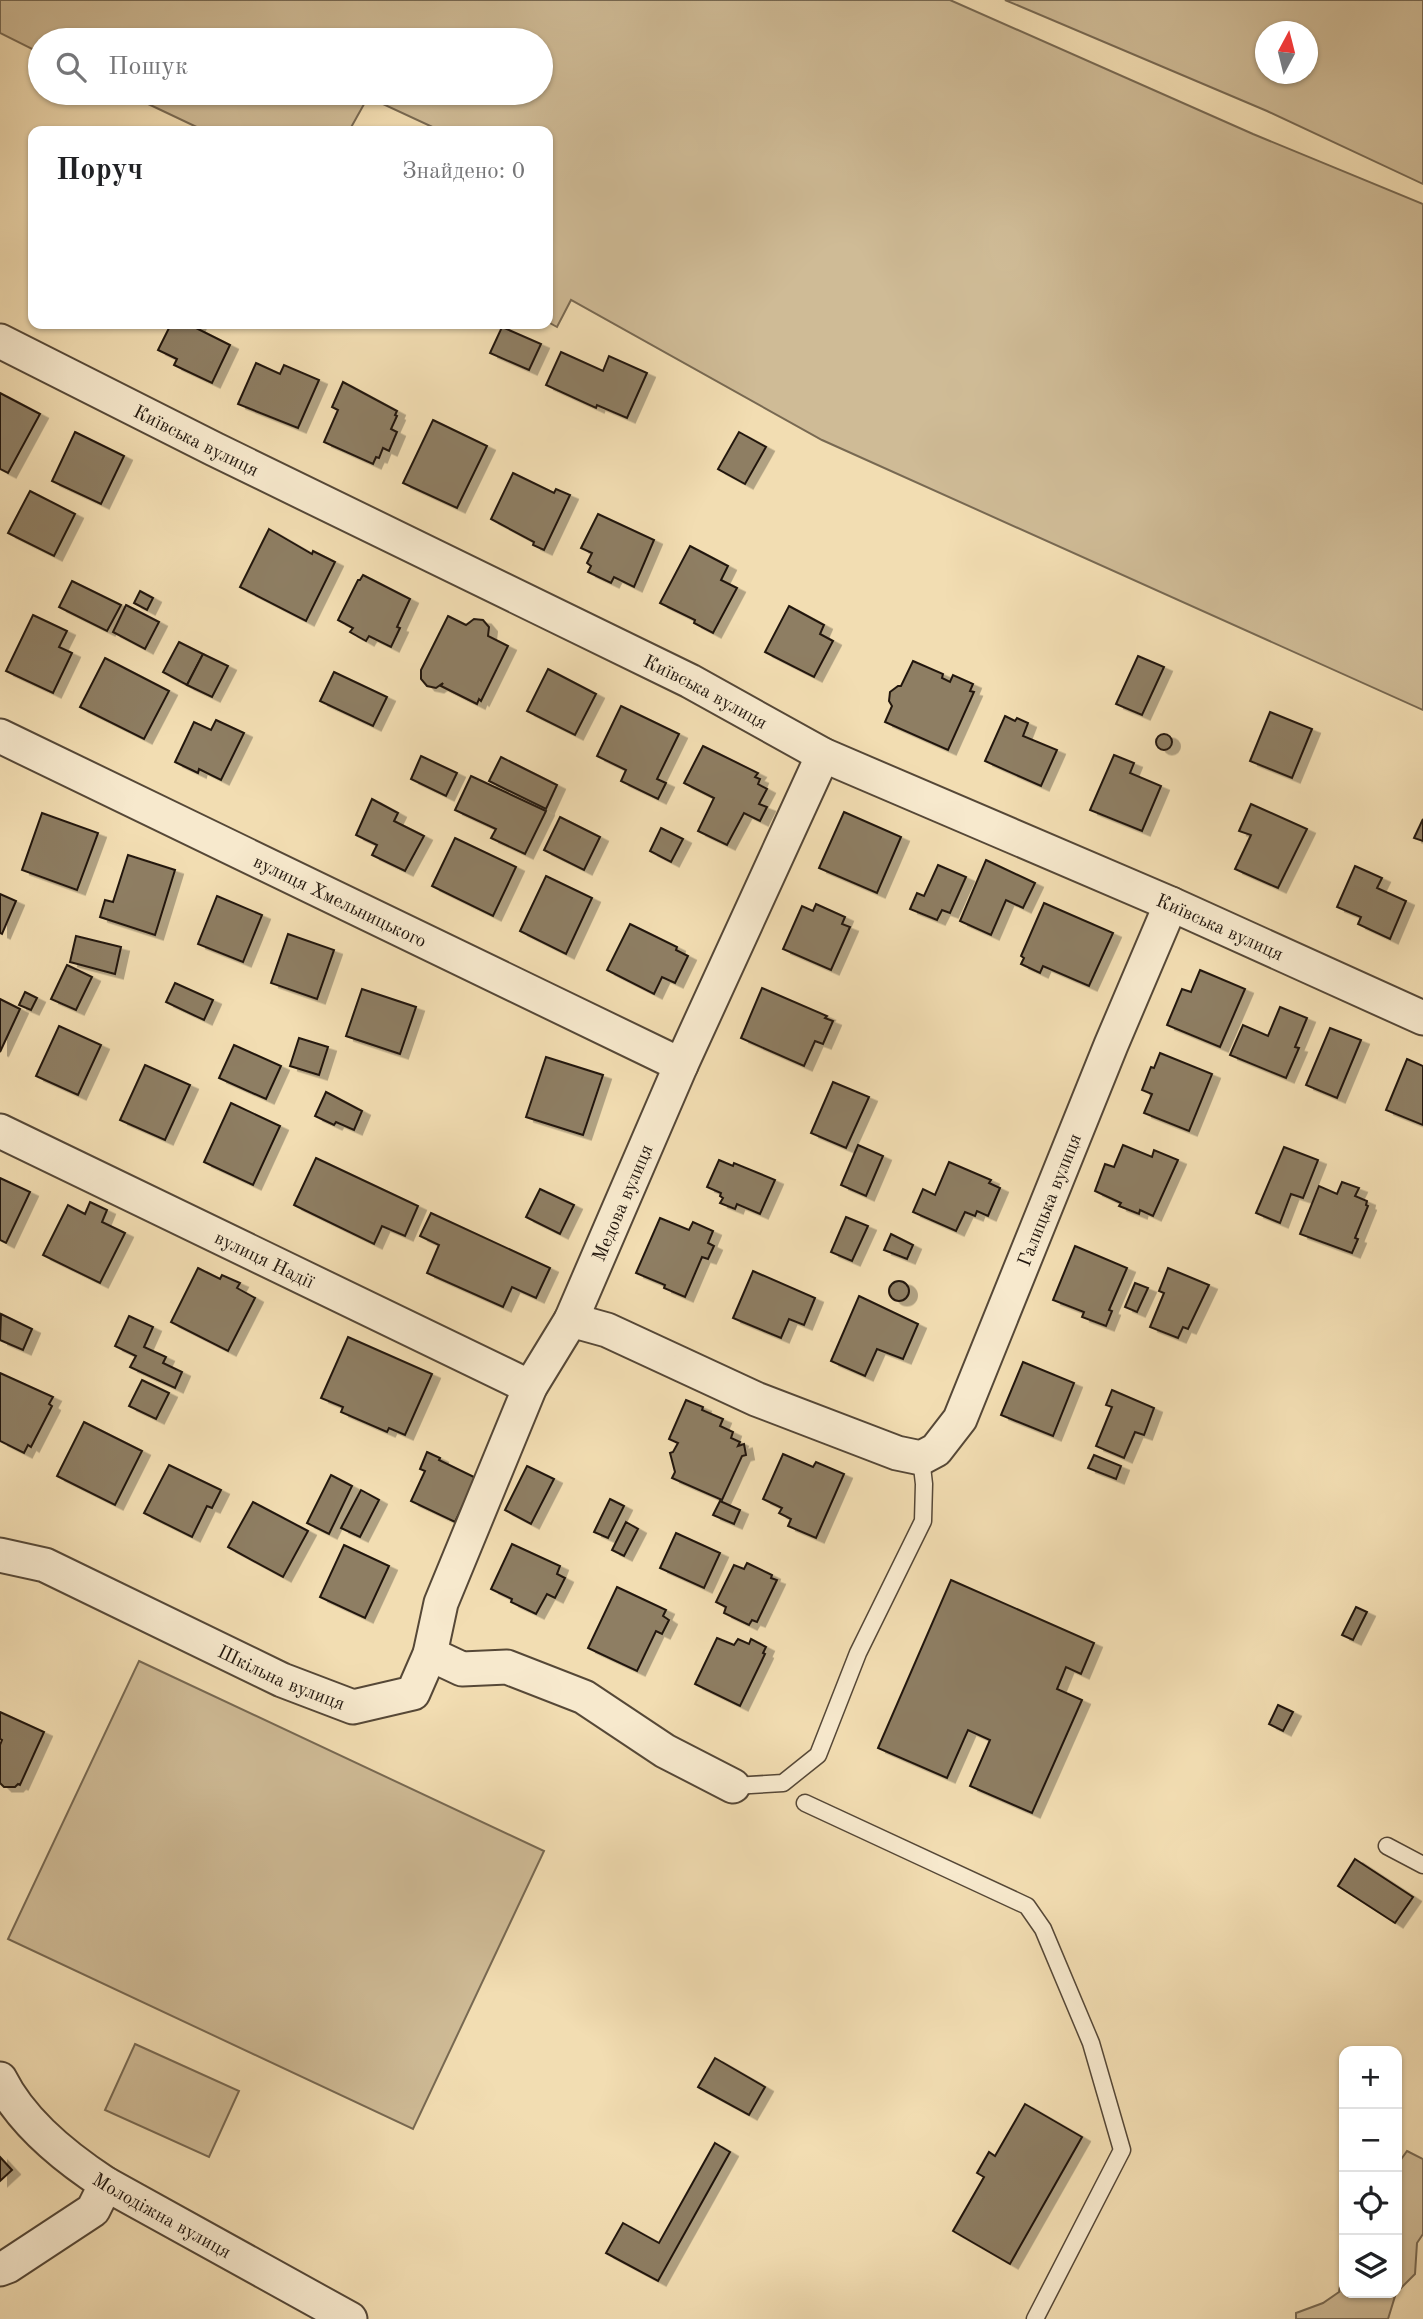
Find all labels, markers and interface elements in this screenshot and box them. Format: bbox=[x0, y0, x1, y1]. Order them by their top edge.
north arrow bbox=[1255, 21, 1318, 84]
search box bbox=[28, 28, 553, 105]
icon: search bbox=[52, 48, 90, 86]
text: Пошук bbox=[108, 54, 188, 80]
text: Поруч bbox=[56, 156, 143, 186]
text: Знайдено: 0 bbox=[402, 160, 525, 183]
street label: Київська вулиця bbox=[130, 403, 261, 481]
street label: Київська вулиця bbox=[640, 653, 770, 734]
street label: вулиця Хмельницького bbox=[250, 853, 429, 952]
street label: Київська вулиця bbox=[1153, 892, 1286, 966]
street label: Галицька вулиця bbox=[1016, 1131, 1086, 1270]
street label: Медова вулиця bbox=[590, 1142, 658, 1265]
street label: вулиця Надії bbox=[211, 1229, 317, 1293]
street label: Шкільна вулиця bbox=[214, 1643, 347, 1715]
map controls bbox=[1339, 2046, 1402, 2298]
button: + bbox=[1339, 2046, 1402, 2109]
button: − bbox=[1339, 2109, 1402, 2172]
street label: Молодіжна вулиця bbox=[88, 2171, 234, 2263]
button: locate bbox=[1339, 2172, 1402, 2235]
button: layers bbox=[1339, 2235, 1402, 2298]

